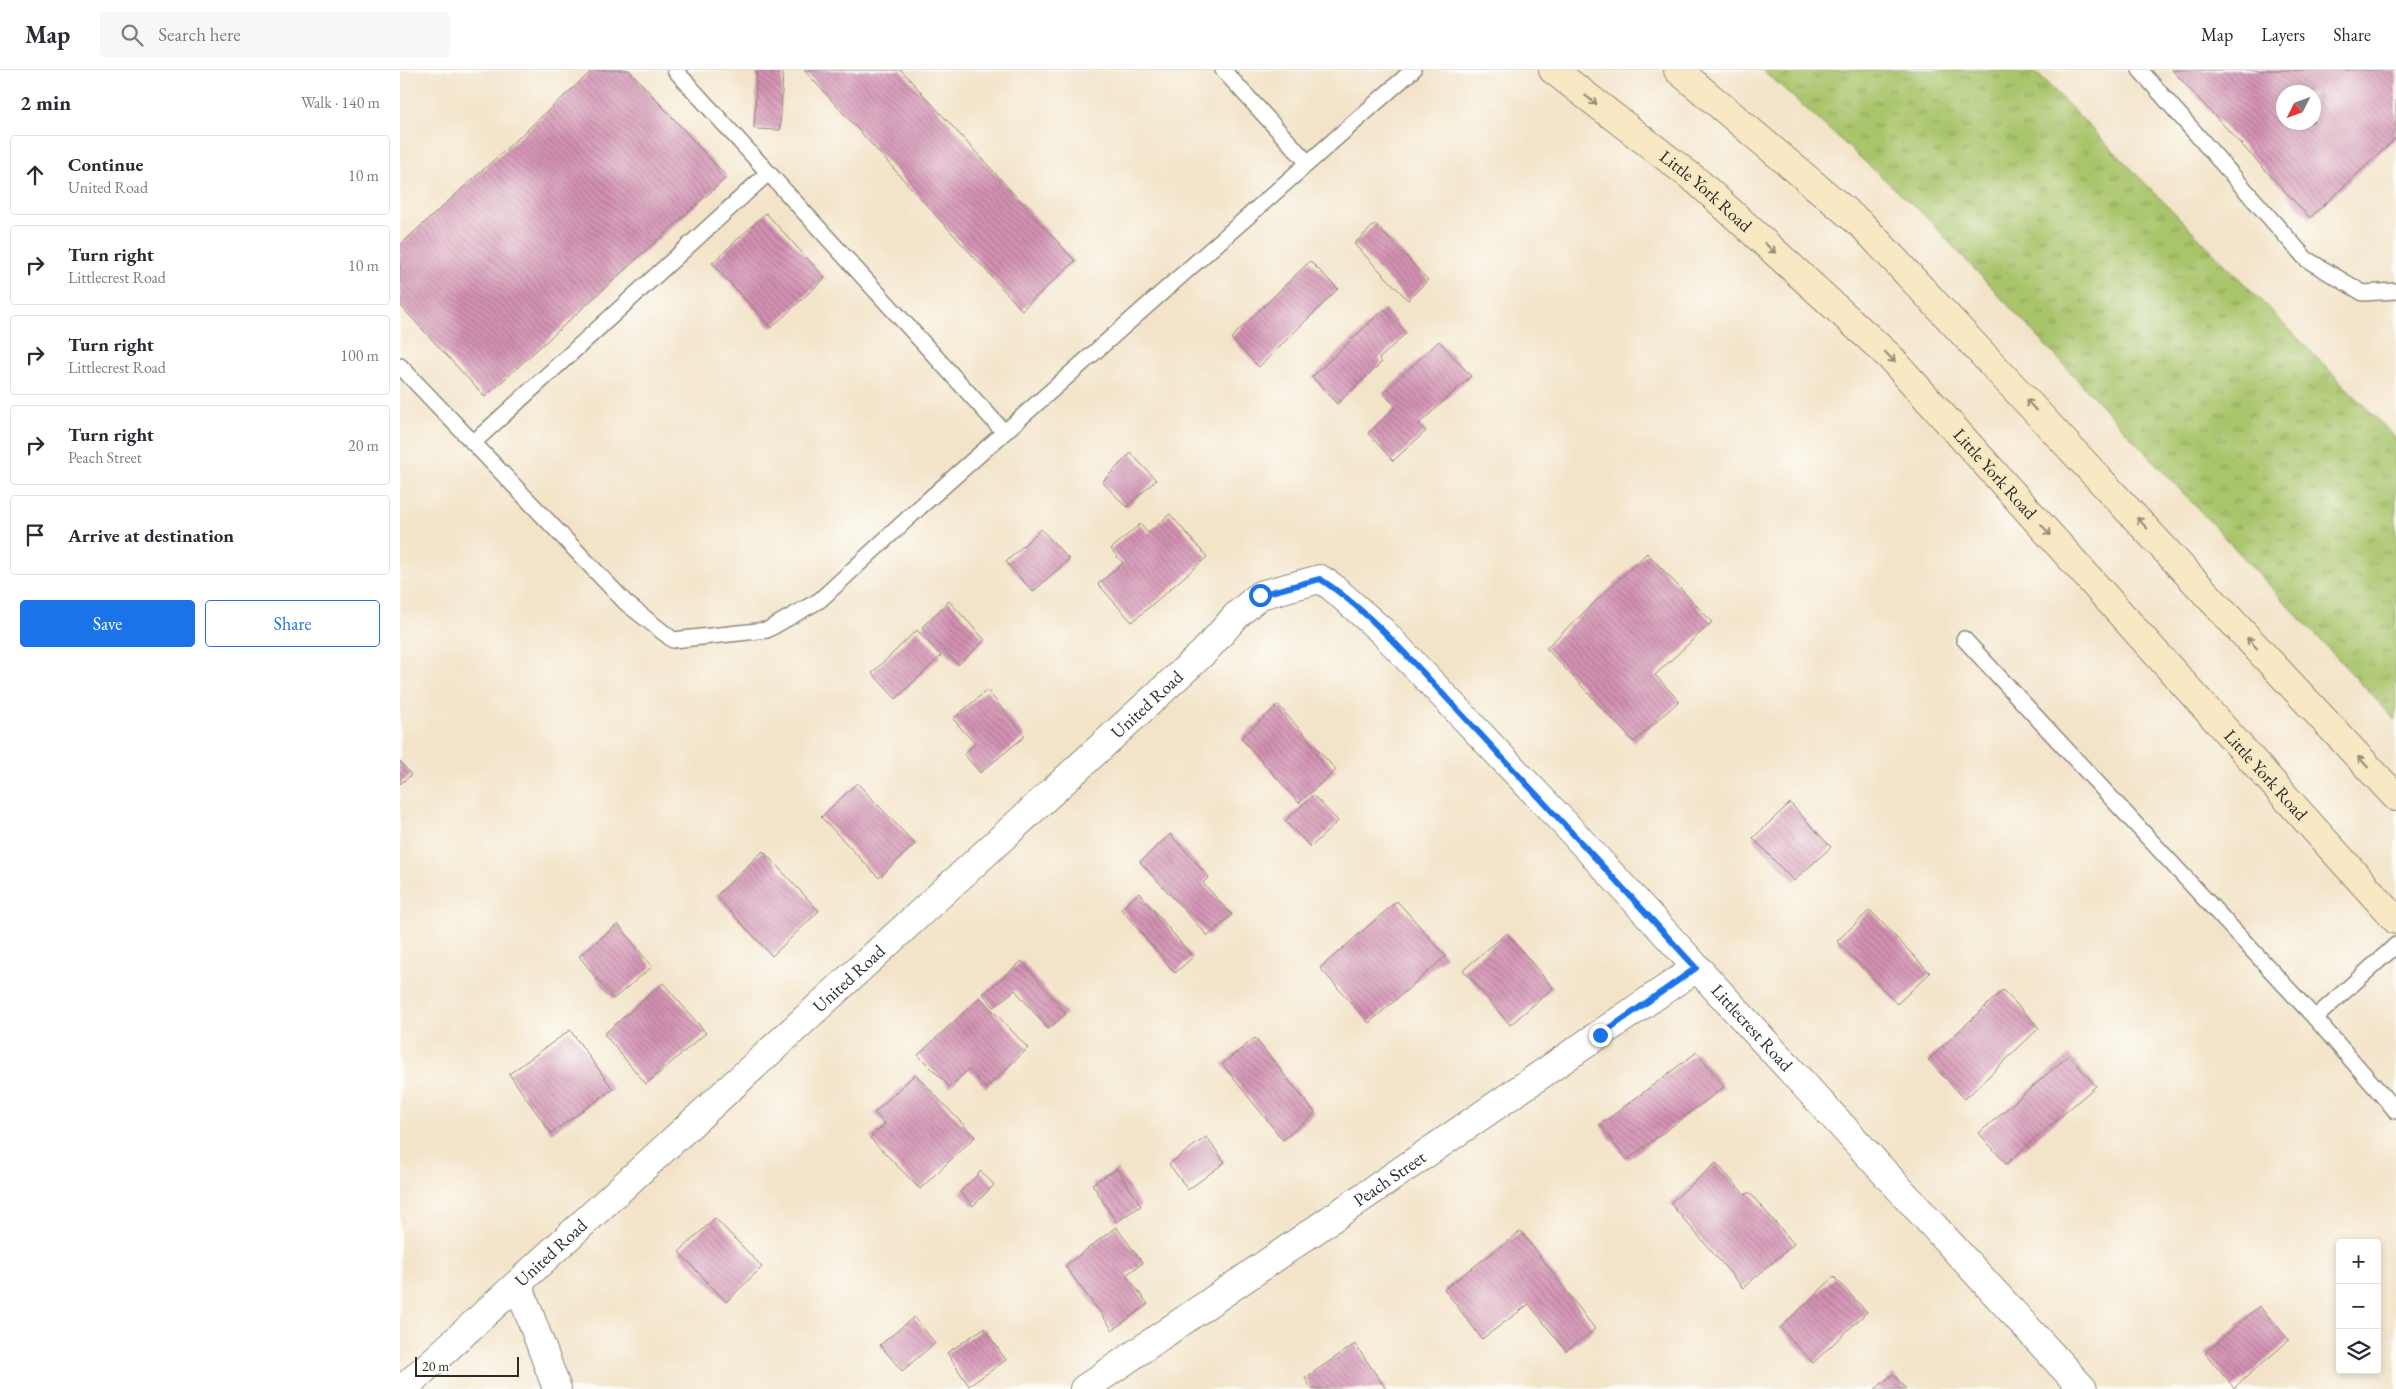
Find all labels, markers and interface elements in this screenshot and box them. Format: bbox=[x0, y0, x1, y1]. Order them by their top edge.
search box bbox=[100, 12, 450, 57]
text: Map bbox=[25, 19, 70, 50]
icon: search bbox=[118, 21, 146, 49]
text: Search here bbox=[158, 22, 241, 47]
text: Map bbox=[2201, 23, 2233, 46]
text: Layers bbox=[2261, 23, 2305, 46]
text: Share bbox=[2333, 23, 2371, 46]
north arrow bbox=[2276, 85, 2321, 130]
text: 2 min bbox=[20, 89, 71, 116]
text: Walk · 140 m bbox=[301, 92, 380, 113]
one-way arrow bbox=[1584, 94, 1597, 105]
street label: Little York Road bbox=[1655, 145, 1758, 237]
text: Continue bbox=[68, 152, 143, 177]
icon: ahead bbox=[21, 161, 49, 189]
text: 10 m bbox=[348, 165, 379, 186]
text: United Road bbox=[68, 177, 148, 198]
text: Turn right bbox=[68, 242, 154, 267]
one-way arrow bbox=[1764, 242, 1777, 254]
icon: right bbox=[21, 251, 49, 279]
text: 10 m bbox=[348, 255, 379, 276]
text: Littlecrest Road bbox=[68, 267, 166, 288]
text: Turn right bbox=[68, 332, 154, 357]
icon: right bbox=[21, 341, 49, 369]
text: 100 m bbox=[340, 345, 379, 366]
one-way arrow bbox=[1884, 351, 1896, 364]
text: Littlecrest Road bbox=[68, 357, 166, 378]
one-way arrow bbox=[2025, 398, 2037, 411]
text: Turn right bbox=[68, 422, 154, 447]
street label: Little York Road bbox=[1948, 423, 2043, 524]
icon: right bbox=[21, 431, 49, 459]
text: 20 m bbox=[348, 435, 379, 456]
text: Peach Street bbox=[68, 447, 142, 468]
one-way arrow bbox=[2136, 517, 2148, 530]
icon: arrive bbox=[21, 521, 49, 549]
text: Arrive at destination bbox=[68, 523, 234, 548]
one-way arrow bbox=[2040, 524, 2052, 537]
route start bbox=[1249, 584, 1272, 607]
button: Save bbox=[20, 600, 195, 647]
button: Share bbox=[205, 600, 380, 647]
one-way arrow bbox=[2246, 636, 2258, 649]
street label: United Road bbox=[1106, 664, 1188, 743]
street label: Little York Road bbox=[2219, 724, 2313, 826]
one-way arrow bbox=[2357, 755, 2369, 768]
street label: United Road bbox=[808, 939, 890, 1017]
street label: Littlecrest Road bbox=[1706, 979, 1799, 1076]
route end bbox=[1589, 1024, 1612, 1047]
street label: Peach Street bbox=[1349, 1145, 1430, 1211]
street label: United Road bbox=[510, 1213, 592, 1292]
map controls bbox=[2336, 1239, 2381, 1374]
button: + bbox=[2336, 1239, 2381, 1284]
button: − bbox=[2336, 1284, 2381, 1329]
button: layers bbox=[2336, 1329, 2381, 1374]
scale bar bbox=[415, 1354, 519, 1377]
text: 20 m bbox=[422, 1357, 449, 1375]

